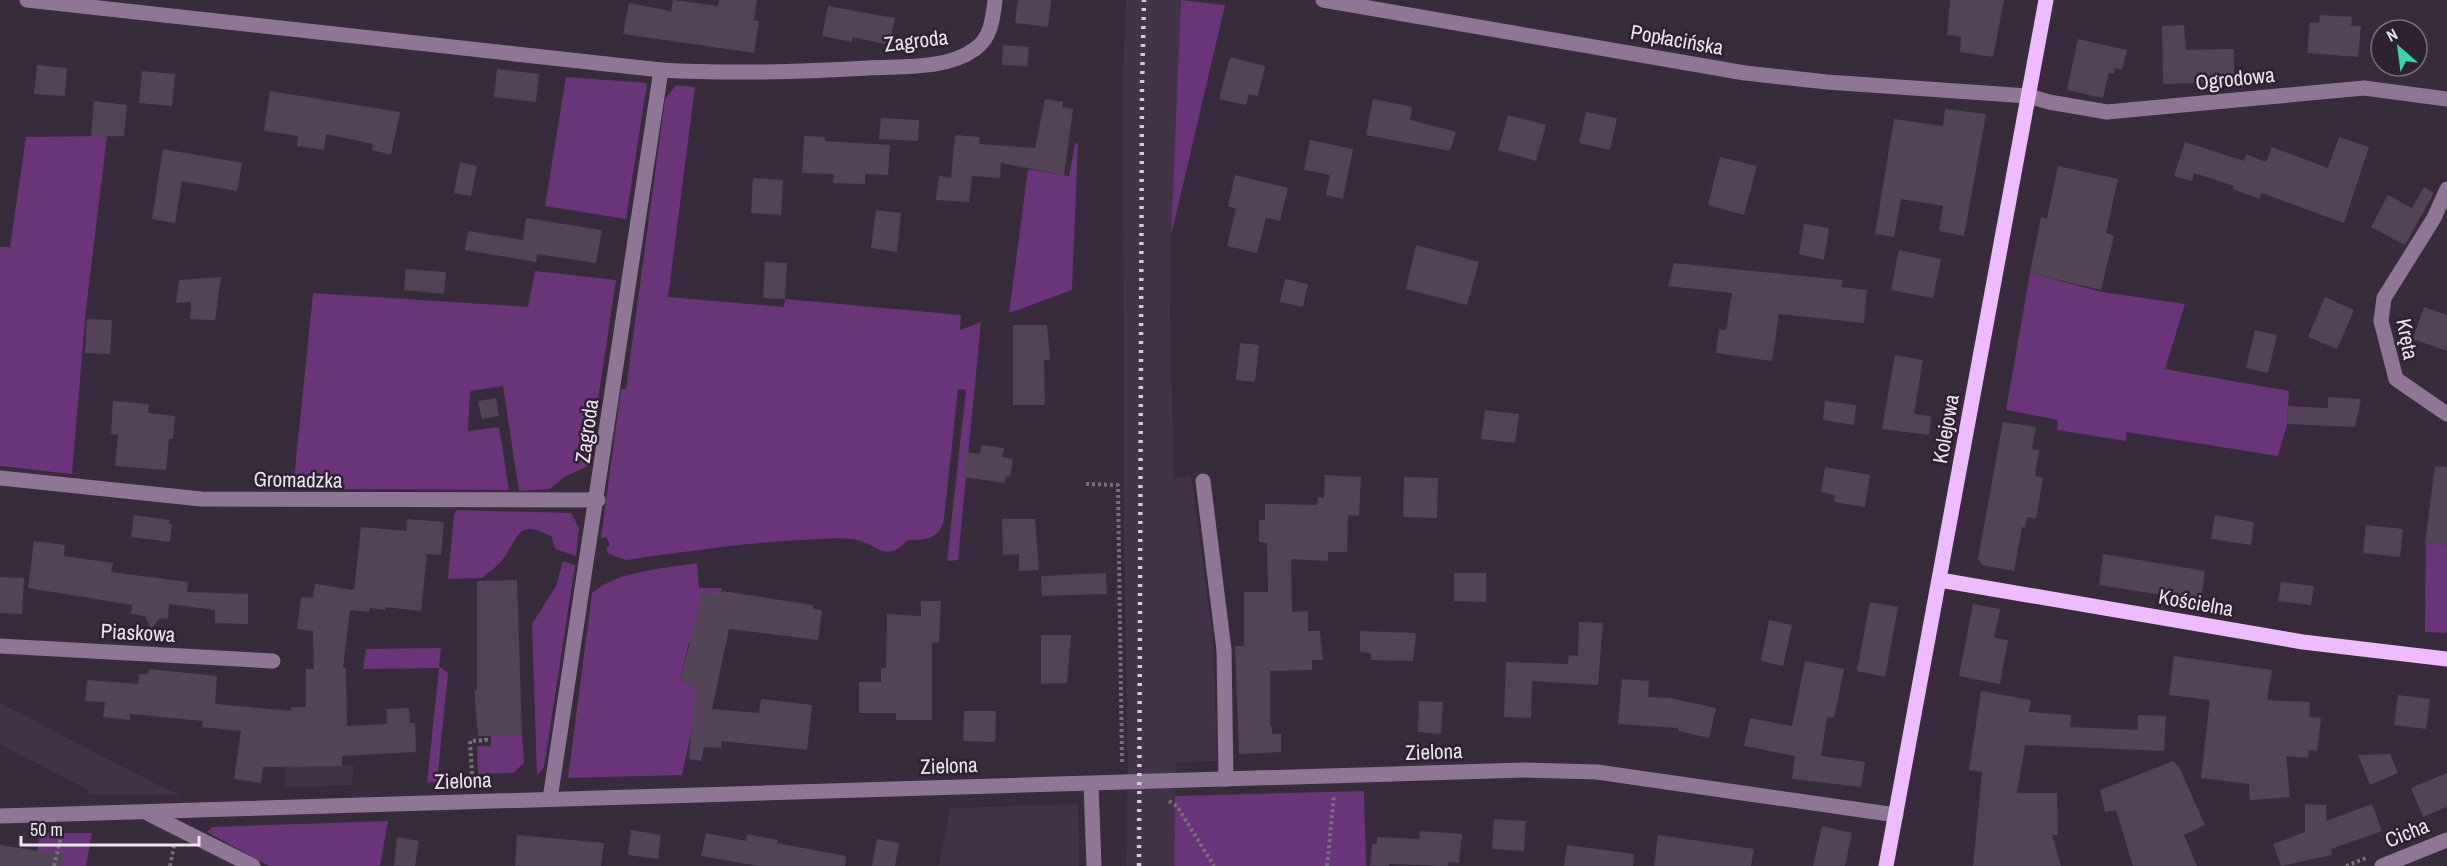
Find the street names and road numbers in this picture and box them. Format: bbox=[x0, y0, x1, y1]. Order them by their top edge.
street label: Popłacińska bbox=[1628, 17, 1726, 62]
street label: Zagroda bbox=[882, 22, 950, 59]
street label: Ogrodowa bbox=[2194, 60, 2276, 97]
street label: Kręta bbox=[2389, 316, 2426, 362]
street label: Kolejowa bbox=[1925, 392, 1966, 466]
street label: Zagroda bbox=[568, 397, 605, 465]
street label: Gromadzka bbox=[253, 464, 343, 495]
street label: Kościelna bbox=[2156, 582, 2236, 623]
street label: Piaskowa bbox=[100, 616, 176, 649]
street label: Zielona bbox=[1405, 736, 1464, 767]
street label: Zielona bbox=[920, 750, 979, 781]
street label: Zielona bbox=[434, 765, 493, 796]
street label: Cicha bbox=[2381, 811, 2433, 854]

